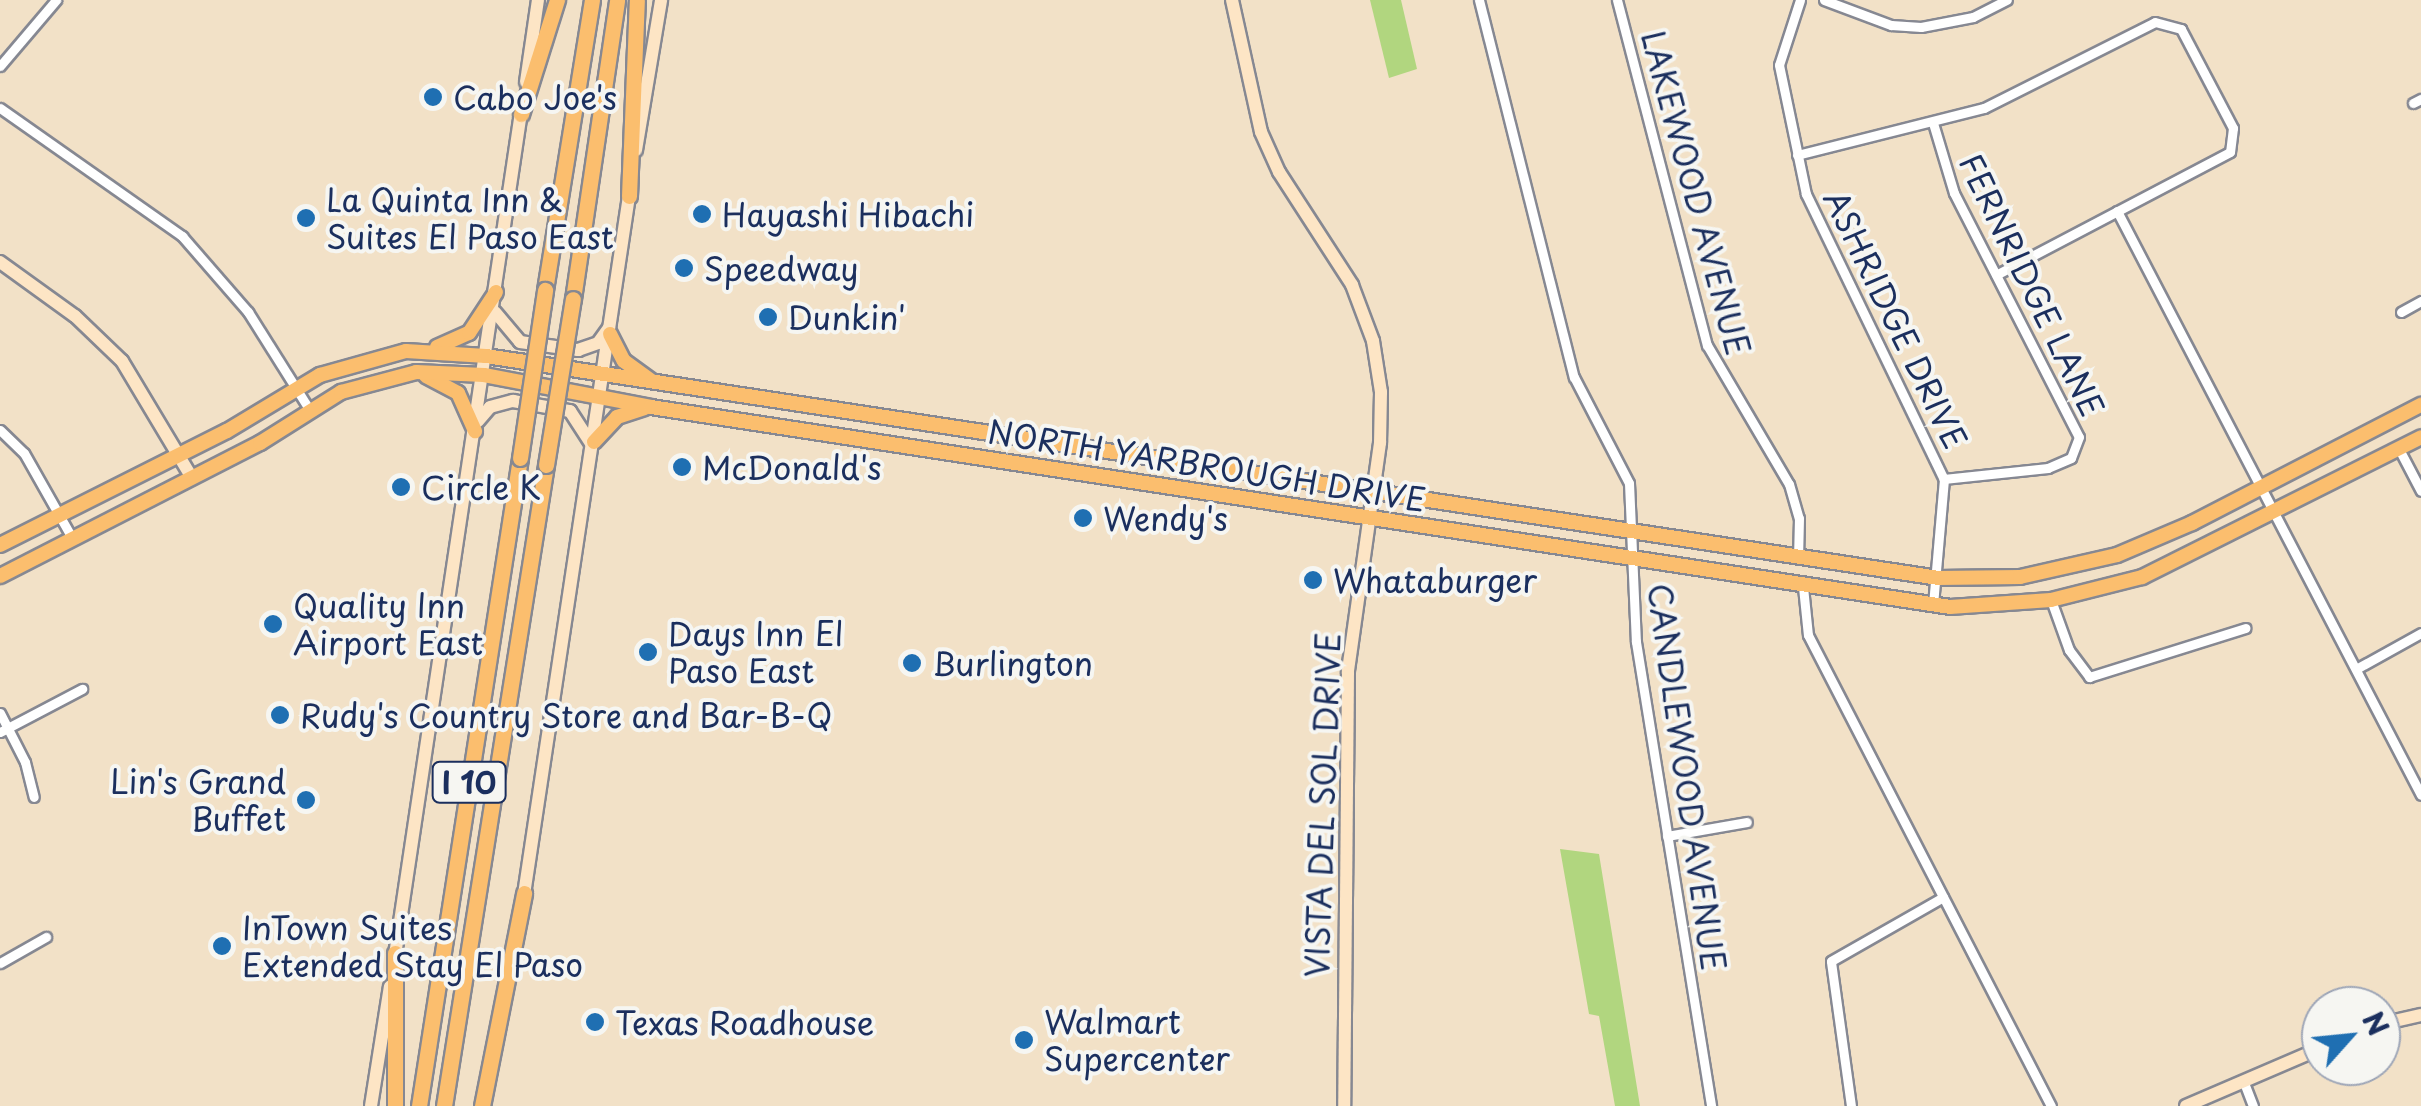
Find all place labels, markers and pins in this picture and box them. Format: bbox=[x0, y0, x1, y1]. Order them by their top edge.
place label: Cabo Joe's bbox=[453, 78, 616, 116]
marker: Cabo Joe's bbox=[422, 86, 444, 108]
place label: La Quinta Inn & Suites El Paso East bbox=[326, 181, 616, 256]
place label: Hayashi Hibachi bbox=[722, 195, 975, 233]
marker: Hayashi Hibachi bbox=[691, 203, 713, 225]
marker: La Quinta Inn & Suites El Paso East bbox=[295, 207, 317, 229]
place label: Speedway bbox=[704, 249, 858, 287]
marker: Speedway bbox=[673, 257, 695, 279]
place label: Dunkin' bbox=[788, 298, 906, 336]
marker: Dunkin' bbox=[757, 306, 779, 328]
place label: McDonald's bbox=[702, 448, 882, 486]
marker: McDonald's bbox=[671, 456, 693, 478]
place label: Circle K bbox=[421, 468, 545, 506]
marker: Circle K bbox=[390, 476, 412, 498]
place label: Wendy's bbox=[1103, 499, 1228, 537]
marker: Wendy's bbox=[1072, 507, 1094, 529]
place label: Whataburger bbox=[1333, 561, 1537, 599]
marker: Whataburger bbox=[1302, 569, 1324, 591]
place label: Quality Inn Airport East bbox=[293, 587, 485, 662]
marker: Quality Inn Airport East bbox=[262, 613, 284, 635]
place label: Days Inn El Paso East bbox=[668, 615, 843, 690]
marker: Days Inn El Paso East bbox=[637, 641, 659, 663]
place label: Burlington bbox=[932, 644, 1093, 682]
marker: Burlington bbox=[901, 652, 923, 674]
place label: Rudy's Country Store and Bar-B-Q bbox=[300, 696, 839, 734]
marker: Rudy's Country Store and Bar-B-Q bbox=[269, 704, 291, 726]
place label: Lin's Grand Buffet bbox=[110, 763, 286, 838]
marker: Lin's Grand Buffet bbox=[295, 789, 317, 811]
place label: InTown Suites Extended Stay El Paso bbox=[242, 909, 587, 984]
marker: InTown Suites Extended Stay El Paso bbox=[211, 935, 233, 957]
place label: Texas Roadhouse bbox=[615, 1003, 875, 1041]
place label: Walmart Supercenter bbox=[1044, 1003, 1230, 1078]
marker: Texas Roadhouse bbox=[584, 1011, 606, 1033]
marker: Walmart Supercenter bbox=[1013, 1029, 1035, 1051]

